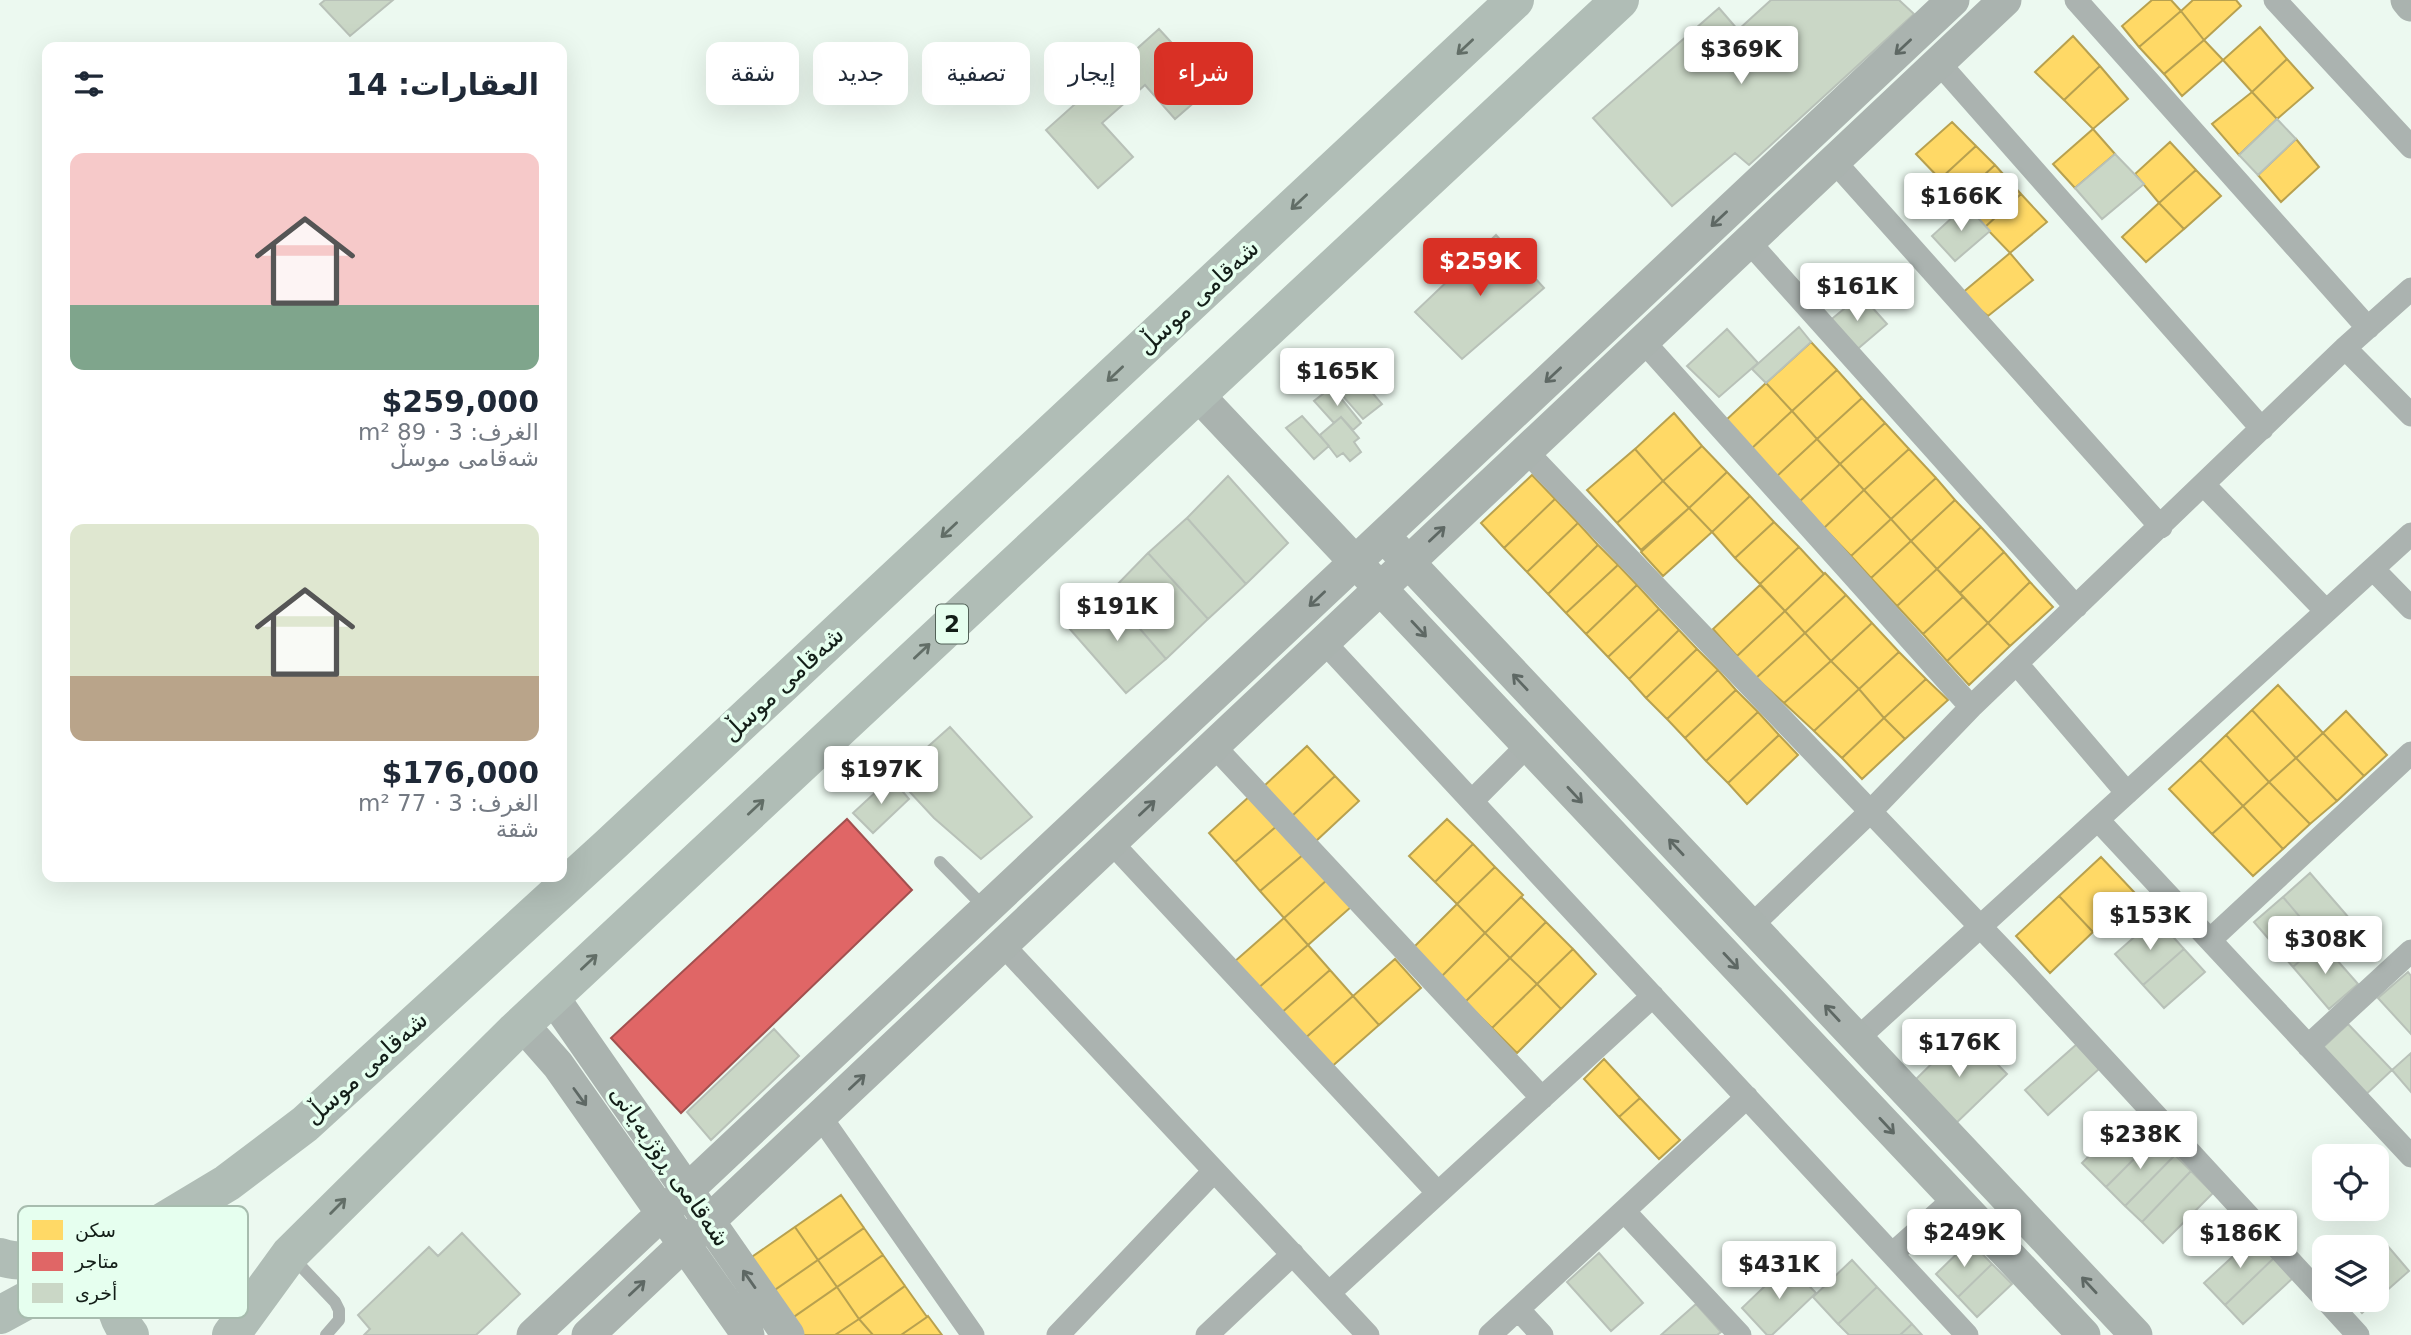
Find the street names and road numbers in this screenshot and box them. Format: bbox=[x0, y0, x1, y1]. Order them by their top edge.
street label: شەقامی موسڵ bbox=[1130, 232, 1265, 360]
road number: 2 bbox=[936, 604, 968, 644]
street label: شەقامی موسڵ bbox=[715, 619, 850, 747]
street label: شەقامی موسڵ bbox=[297, 1004, 433, 1131]
street label: شەقامی ڕۆژبەیانی bbox=[604, 1080, 736, 1252]

